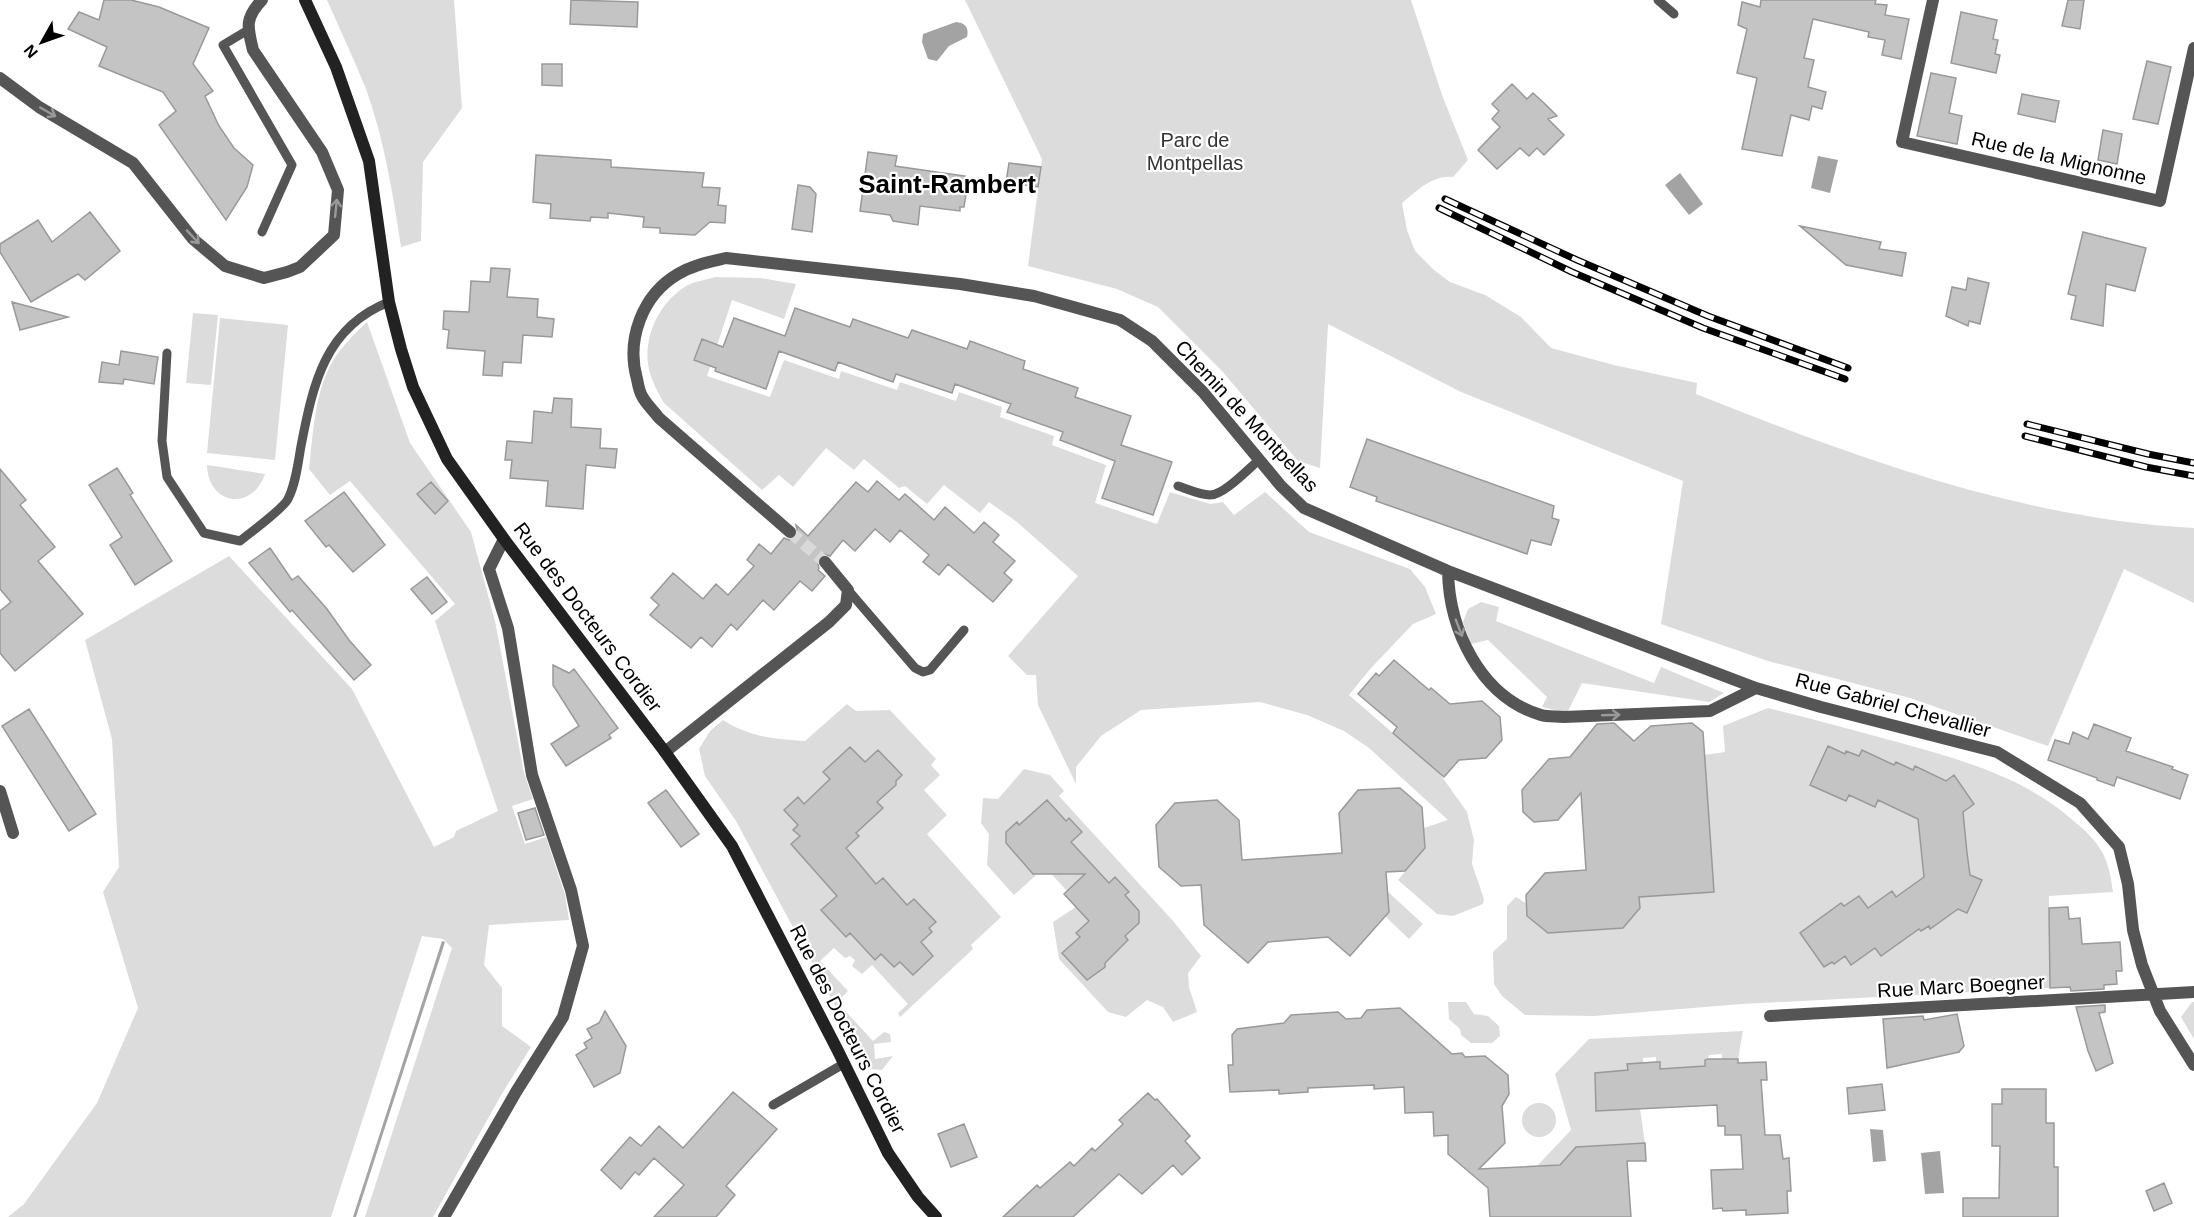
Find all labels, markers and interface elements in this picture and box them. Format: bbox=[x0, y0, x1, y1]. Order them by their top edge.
north arrow bbox=[12, 12, 72, 72]
text: N bbox=[21, 41, 41, 61]
one-way arrow bbox=[39, 106, 56, 118]
street label: Rue de la Mignonne bbox=[1969, 127, 2149, 189]
park label: Parc de Montpellas bbox=[1147, 129, 1243, 174]
district label: Saint-Rambert bbox=[858, 169, 1036, 199]
one-way arrow bbox=[331, 199, 342, 219]
one-way arrow bbox=[186, 230, 200, 245]
street label: Chemin de Montpellas bbox=[1171, 336, 1323, 496]
street label: Rue des Docteurs Cordier bbox=[510, 518, 667, 716]
one-way arrow bbox=[1455, 618, 1466, 636]
street label: Rue Gabriel Chevallier bbox=[1793, 668, 1993, 742]
one-way arrow bbox=[1601, 710, 1621, 721]
street label: Rue des Docteurs Cordier bbox=[786, 921, 910, 1137]
street label: Rue Marc Boegner bbox=[1877, 971, 2046, 1001]

